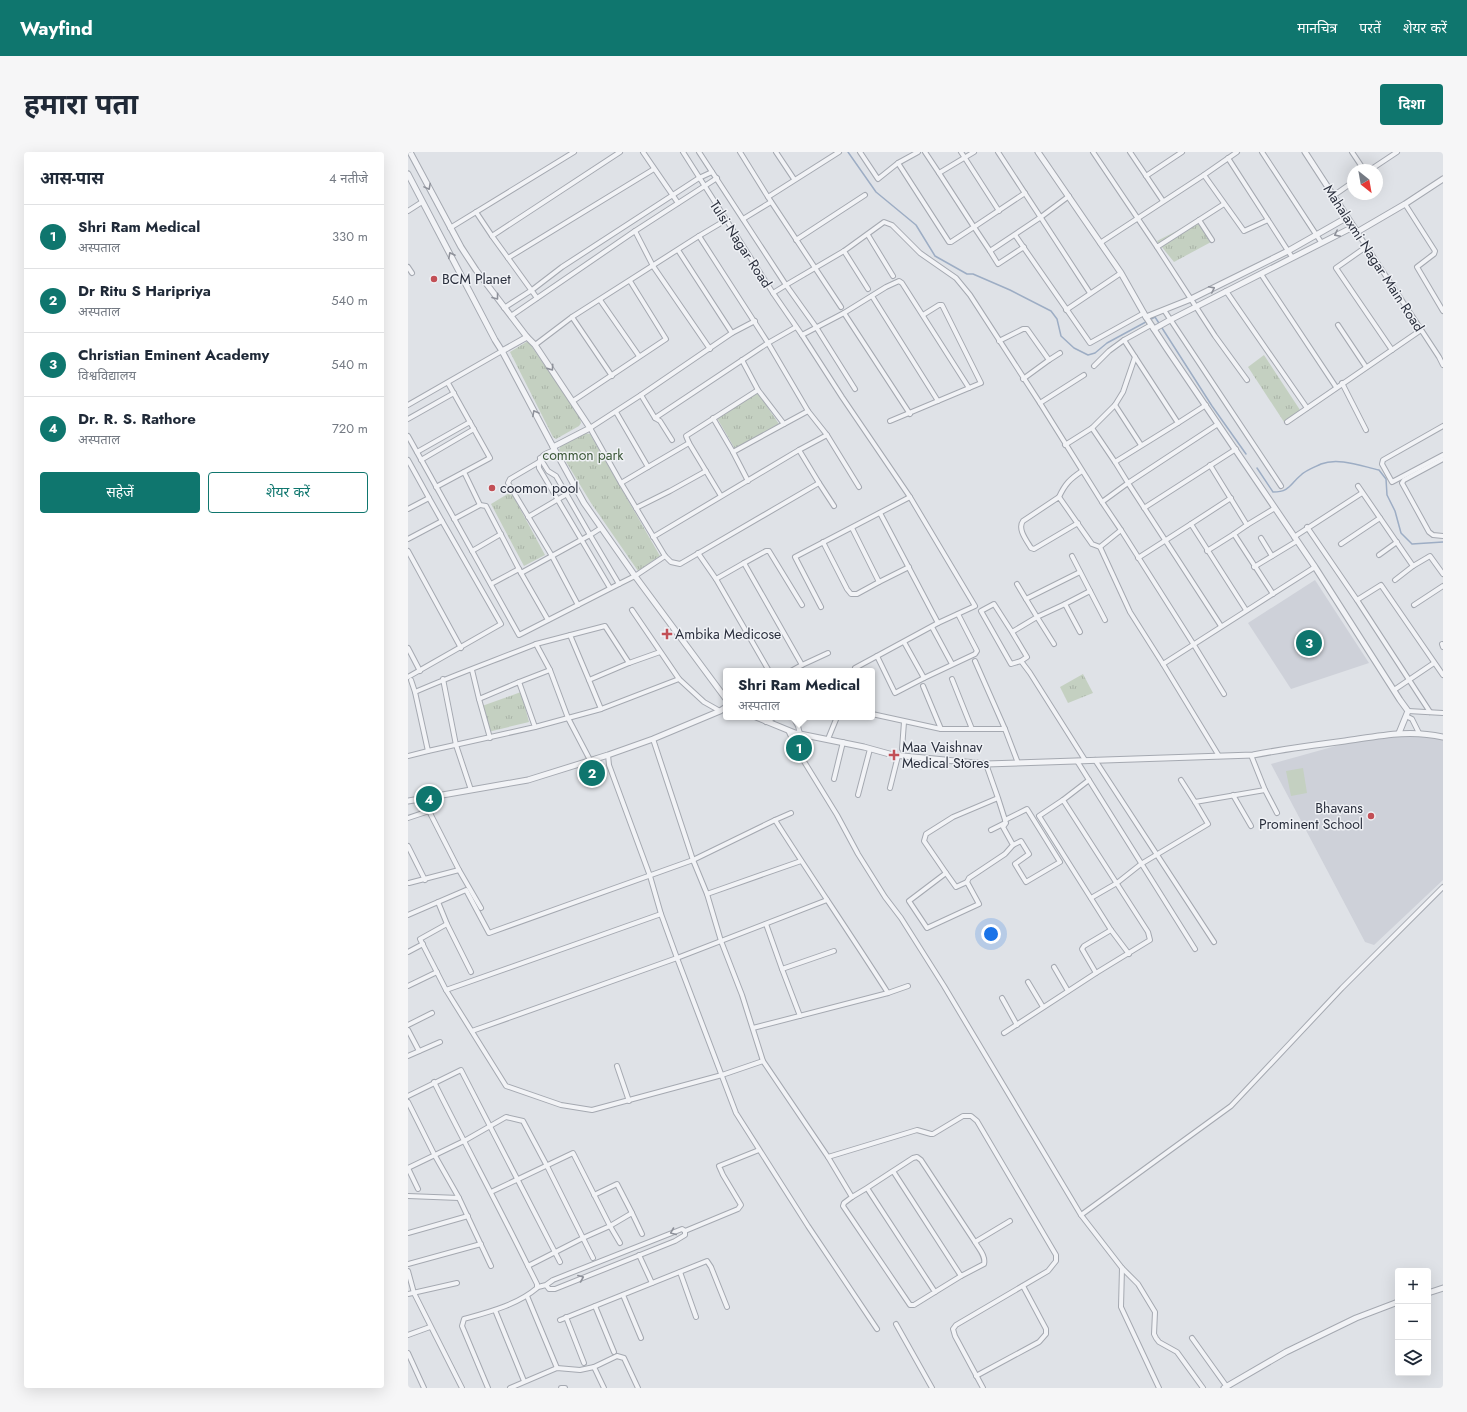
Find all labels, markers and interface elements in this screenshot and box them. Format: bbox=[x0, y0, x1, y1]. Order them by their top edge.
text: Wayfind bbox=[20, 15, 93, 42]
text: मानचित्र bbox=[1297, 18, 1337, 38]
text: परतें bbox=[1359, 18, 1381, 38]
text: शेयर करें bbox=[1403, 18, 1447, 38]
text: हमारा पता bbox=[24, 84, 138, 125]
button: दिशा bbox=[1380, 84, 1443, 125]
north arrow bbox=[1347, 164, 1383, 200]
text: आस-पास bbox=[40, 166, 104, 190]
text: 4 नतीजे bbox=[329, 169, 368, 188]
street label: Mahalaxmi Nagar Main Road bbox=[1319, 181, 1429, 335]
one-way arrow bbox=[424, 182, 431, 190]
street label: Tulsi Nagar Road bbox=[705, 196, 777, 292]
text: Shri Ram Medical bbox=[78, 216, 200, 238]
text: 1 bbox=[50, 227, 56, 246]
text: 330 m bbox=[332, 227, 368, 246]
one-way arrow bbox=[1334, 230, 1341, 237]
text: अस्पताल bbox=[78, 238, 120, 257]
one-way arrow bbox=[448, 252, 456, 259]
place label: BCM Planet bbox=[442, 269, 511, 289]
marker: BCM Planet bbox=[429, 274, 439, 284]
text: Dr Ritu S Haripriya bbox=[78, 280, 211, 302]
one-way arrow bbox=[1208, 286, 1215, 294]
text: 2 bbox=[49, 291, 57, 310]
text: 540 m bbox=[331, 291, 368, 310]
one-way arrow bbox=[492, 293, 499, 300]
text: अस्पताल bbox=[78, 302, 120, 321]
text: Christian Eminent Academy bbox=[78, 344, 269, 366]
text: 3 bbox=[49, 355, 57, 374]
text: 540 m bbox=[331, 355, 368, 374]
one-way arrow bbox=[546, 364, 554, 371]
text: विश्वविद्यालय bbox=[78, 366, 136, 385]
text: Dr. R. S. Rathore bbox=[78, 408, 196, 430]
one-way arrow bbox=[532, 410, 539, 417]
text: 4 bbox=[48, 419, 58, 438]
text: 720 m bbox=[332, 419, 368, 438]
text: अस्पताल bbox=[78, 430, 120, 449]
park label: common park bbox=[542, 445, 624, 465]
button: सहेजें bbox=[40, 472, 200, 513]
button: शेयर करें bbox=[208, 472, 368, 513]
place label: coomon pool bbox=[500, 478, 579, 498]
marker: coomon pool bbox=[487, 483, 497, 493]
place label: Ambika Medicose bbox=[675, 624, 781, 644]
pin: 3 bbox=[1296, 628, 1322, 658]
marker: Ambika Medicose bbox=[662, 629, 672, 639]
popup bbox=[723, 668, 875, 720]
text: Shri Ram Medical bbox=[738, 674, 860, 696]
text: अस्पताल bbox=[738, 696, 780, 715]
pin: 1 bbox=[786, 733, 812, 763]
place label: Maa Vaishnav Medical Stores bbox=[902, 737, 989, 773]
marker: Maa Vaishnav Medical Stores bbox=[889, 750, 899, 760]
pin: 2 bbox=[579, 758, 605, 788]
pin: 4 bbox=[416, 784, 442, 814]
place label: Bhavans Prominent School bbox=[1259, 798, 1363, 834]
marker: Bhavans Prominent School bbox=[1366, 811, 1376, 821]
your location bbox=[981, 924, 1001, 944]
one-way arrow bbox=[669, 1228, 676, 1236]
map controls bbox=[1395, 1268, 1431, 1376]
button: + bbox=[1395, 1268, 1431, 1304]
one-way arrow bbox=[578, 1275, 585, 1283]
button: − bbox=[1395, 1304, 1431, 1340]
button: layers bbox=[1395, 1340, 1431, 1376]

